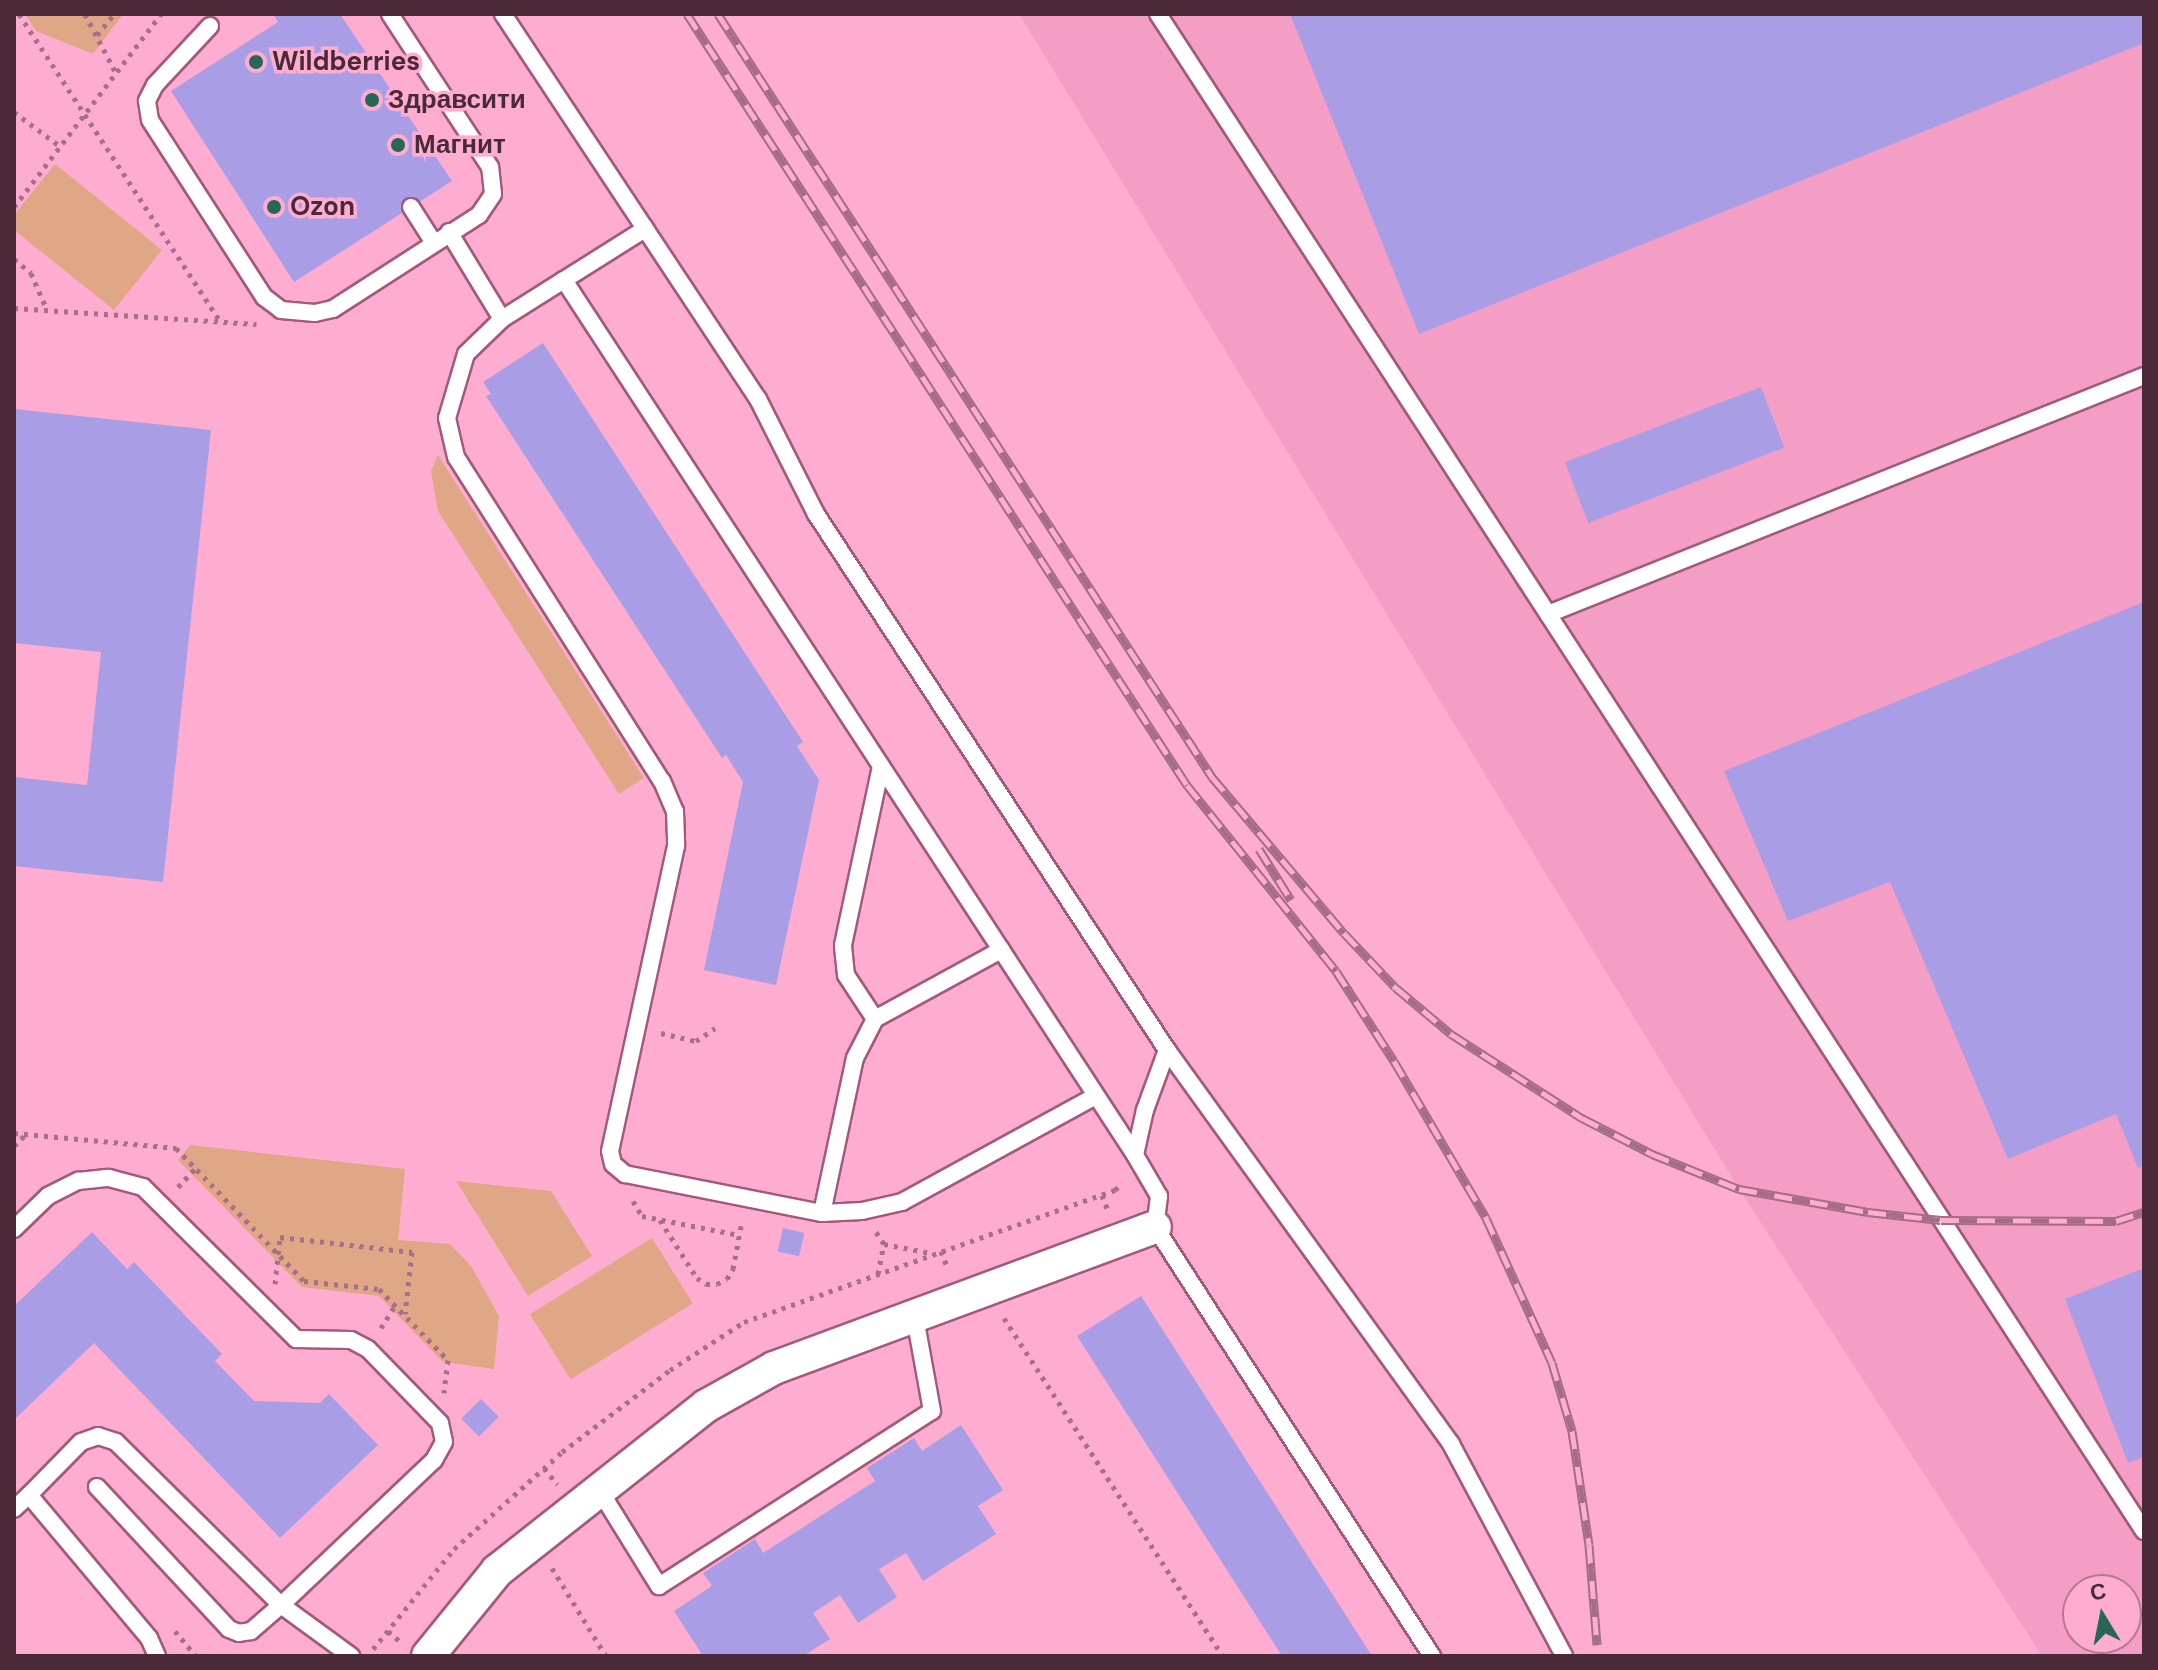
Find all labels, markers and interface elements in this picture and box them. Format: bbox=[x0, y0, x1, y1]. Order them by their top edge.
place label: Wildberries bbox=[272, 46, 420, 78]
marker: Wildberries bbox=[247, 53, 265, 71]
place label: Здравсити bbox=[388, 84, 526, 116]
marker: Здравсити bbox=[363, 91, 381, 109]
place label: Магнит bbox=[414, 129, 506, 161]
marker: Магнит bbox=[389, 136, 407, 154]
place label: Ozon bbox=[290, 191, 355, 223]
marker: Ozon bbox=[265, 198, 283, 216]
north arrow bbox=[2062, 1574, 2142, 1654]
text: С bbox=[2088, 1576, 2108, 1608]

